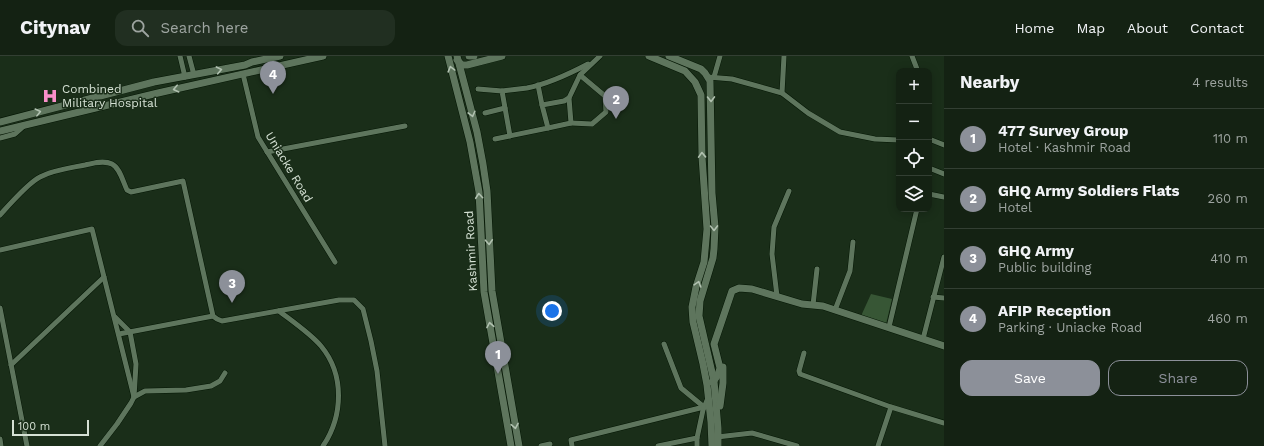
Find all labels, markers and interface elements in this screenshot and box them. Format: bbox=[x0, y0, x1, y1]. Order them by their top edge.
search box bbox=[115, 10, 395, 46]
text: Citynav bbox=[20, 16, 91, 39]
icon: search bbox=[129, 17, 151, 39]
text: Search here bbox=[161, 19, 248, 37]
text: Home bbox=[1014, 20, 1054, 36]
text: Map bbox=[1076, 20, 1105, 36]
text: About bbox=[1127, 20, 1168, 36]
text: Contact bbox=[1190, 20, 1244, 36]
pin: 4 bbox=[260, 61, 286, 94]
one-way arrow bbox=[448, 65, 456, 72]
one-way arrow bbox=[216, 66, 222, 75]
map controls bbox=[896, 68, 932, 212]
button: + bbox=[896, 68, 932, 104]
text: Nearby bbox=[960, 72, 1019, 92]
text: 4 results bbox=[1192, 75, 1248, 90]
place label: Combined Military Hospital bbox=[62, 82, 158, 110]
one-way arrow bbox=[173, 84, 180, 93]
pin: 2 bbox=[603, 86, 629, 119]
hospital icon: Combined Military Hospital bbox=[41, 87, 59, 105]
one-way arrow bbox=[707, 96, 715, 102]
button: − bbox=[896, 104, 932, 140]
one-way arrow bbox=[34, 108, 41, 117]
one-way arrow bbox=[467, 110, 476, 117]
text: 477 Survey Group bbox=[998, 122, 1128, 140]
street label: Uniacke Road bbox=[263, 129, 315, 205]
text: 1 bbox=[970, 131, 976, 146]
text: 110 m bbox=[1213, 131, 1248, 146]
button: locate bbox=[896, 140, 932, 176]
text: Hotel · Kashmir Road bbox=[998, 140, 1131, 155]
one-way arrow bbox=[698, 152, 707, 158]
button: layers bbox=[896, 176, 932, 212]
text: GHQ Army Soldiers Flats bbox=[998, 182, 1180, 200]
text: 2 bbox=[969, 191, 977, 206]
text: 260 m bbox=[1208, 191, 1248, 206]
one-way arrow bbox=[475, 192, 484, 199]
text: Hotel bbox=[998, 200, 1032, 215]
street label: Kashmir Road bbox=[462, 210, 480, 292]
one-way arrow bbox=[710, 225, 718, 231]
one-way arrow bbox=[485, 239, 494, 245]
text: GHQ Army bbox=[998, 242, 1074, 260]
text: 3 bbox=[969, 251, 977, 266]
text: 410 m bbox=[1210, 251, 1248, 266]
text: Public building bbox=[998, 260, 1091, 275]
pin: 3 bbox=[219, 270, 245, 303]
one-way arrow bbox=[693, 280, 702, 287]
your location bbox=[542, 301, 562, 321]
text: AFIP Reception bbox=[998, 302, 1111, 320]
text: 4 bbox=[969, 311, 977, 326]
text: 460 m bbox=[1207, 311, 1248, 326]
text: Parking · Uniacke Road bbox=[998, 320, 1142, 335]
one-way arrow bbox=[486, 322, 495, 328]
pin: 1 bbox=[485, 341, 511, 374]
button: Save bbox=[960, 360, 1100, 396]
button: Share bbox=[1108, 360, 1248, 396]
scale bar bbox=[12, 418, 89, 437]
text: 100 m bbox=[18, 420, 50, 433]
one-way arrow bbox=[511, 423, 519, 429]

